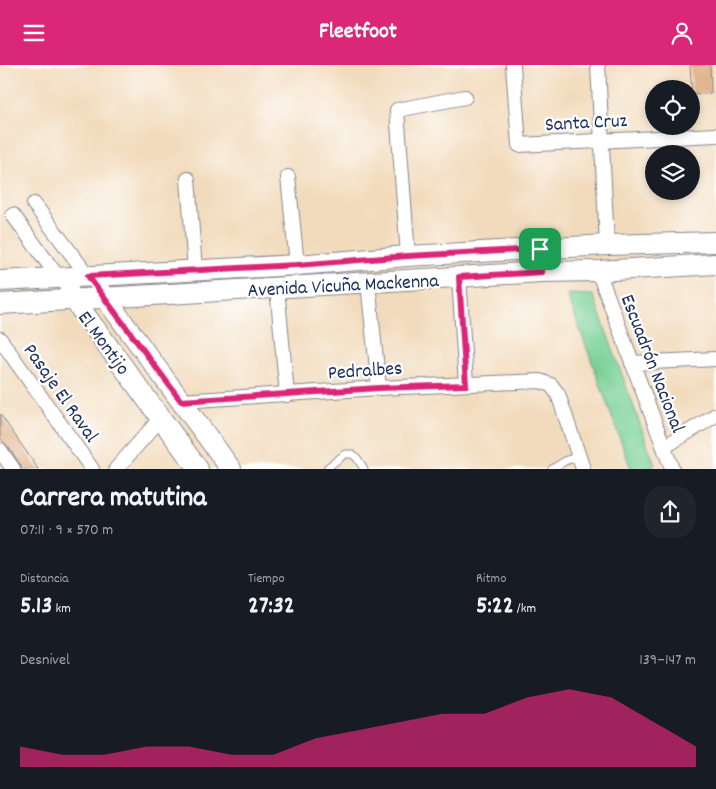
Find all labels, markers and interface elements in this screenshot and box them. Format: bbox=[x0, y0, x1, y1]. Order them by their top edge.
text: Fleetfoot bbox=[319, 17, 397, 48]
icon: menu bbox=[20, 19, 48, 47]
icon: person bbox=[668, 19, 696, 47]
map controls bbox=[645, 80, 700, 200]
button: locate bbox=[645, 80, 700, 135]
street label: Santa Cruz bbox=[544, 108, 628, 140]
button: layers bbox=[645, 145, 700, 200]
pin bbox=[519, 228, 561, 270]
icon: arrive bbox=[526, 235, 554, 263]
street label: Avenida Vicuña Mackenna bbox=[247, 268, 440, 306]
street label: Escuadrón Nacional bbox=[612, 291, 691, 438]
street label: El Montijo bbox=[70, 306, 136, 382]
street label: Pasaje El Raval bbox=[15, 339, 104, 449]
street label: Pedralbes bbox=[327, 355, 403, 389]
text: Carrera matutina bbox=[20, 480, 206, 520]
button: share bbox=[644, 486, 696, 538]
text: 07:11 · 9 × 570 m bbox=[20, 519, 113, 542]
text: Distancia bbox=[20, 569, 69, 589]
text: Tiempo bbox=[248, 569, 285, 589]
text: Ritmo bbox=[476, 569, 506, 589]
text: 5.13 bbox=[20, 589, 52, 625]
text: 27:32 bbox=[248, 589, 295, 625]
text: 5:22 bbox=[476, 589, 514, 625]
text: km bbox=[52, 599, 71, 619]
text: /km bbox=[514, 599, 536, 619]
text: Desnivel bbox=[20, 649, 70, 672]
text: 139–147 m bbox=[639, 649, 696, 672]

